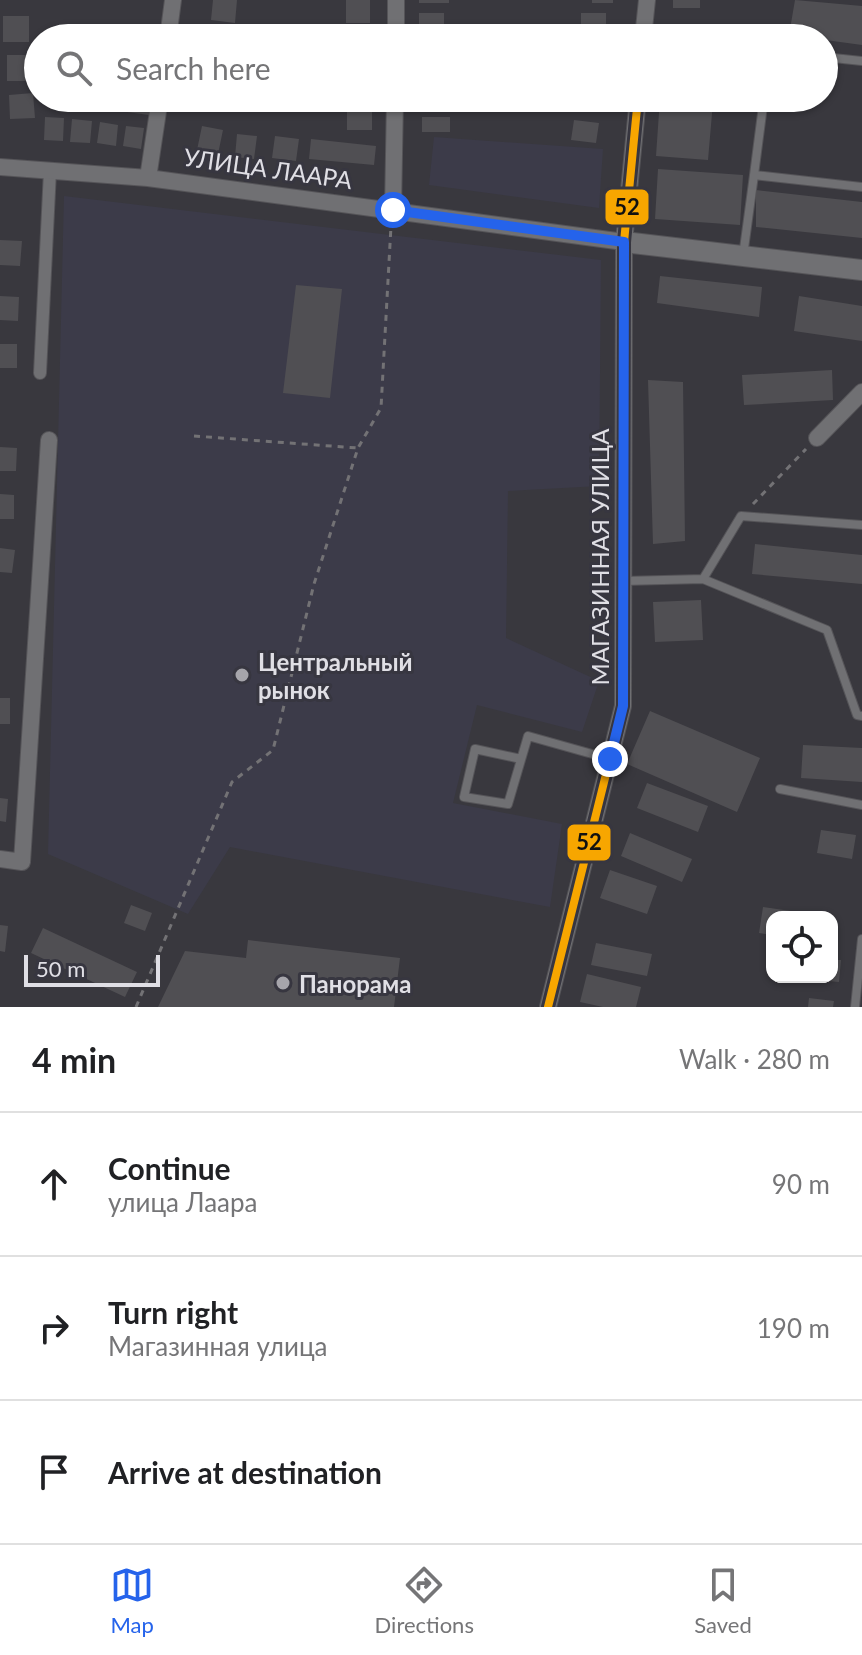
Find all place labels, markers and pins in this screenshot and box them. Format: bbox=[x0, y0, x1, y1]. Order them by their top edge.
place label: Центральный рынок bbox=[258, 647, 413, 704]
marker: Центральный рынок bbox=[233, 666, 251, 684]
place label: Панорама bbox=[299, 969, 411, 998]
marker: Панорама bbox=[274, 974, 292, 992]

